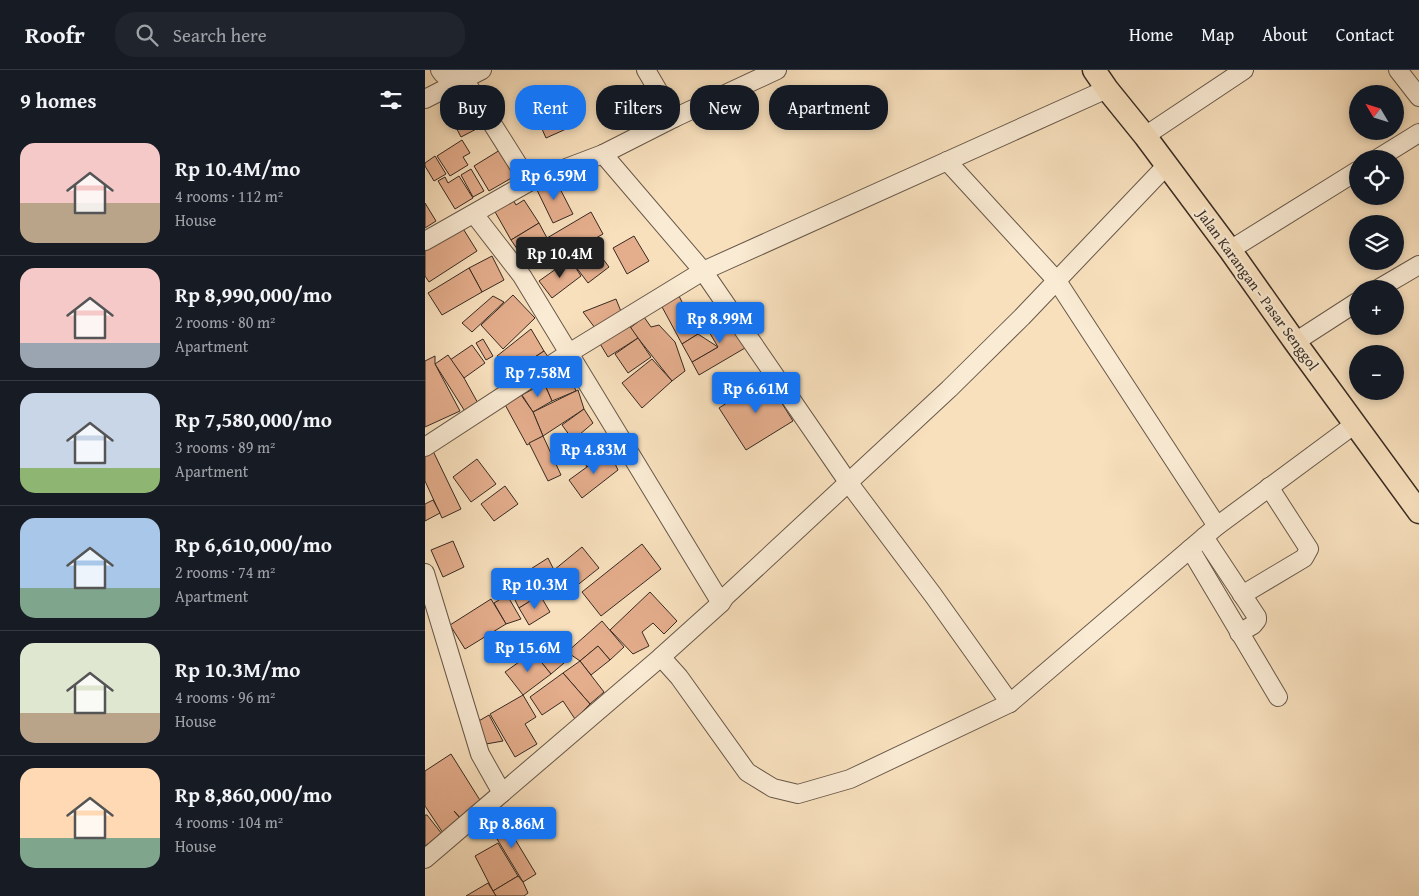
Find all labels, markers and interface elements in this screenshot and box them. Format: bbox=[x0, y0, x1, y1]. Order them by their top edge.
search box bbox=[115, 12, 465, 57]
text: Roofr bbox=[25, 17, 85, 52]
icon: search bbox=[133, 21, 161, 49]
text: Search here bbox=[173, 21, 267, 49]
text: Home bbox=[1129, 21, 1173, 48]
text: Map bbox=[1201, 21, 1234, 48]
text: About bbox=[1262, 21, 1308, 48]
text: Contact bbox=[1336, 21, 1394, 48]
text: 9 homes bbox=[20, 85, 96, 116]
chip: Buy bbox=[440, 85, 505, 130]
chip: Rent bbox=[515, 85, 586, 130]
chip: Filters bbox=[596, 85, 680, 130]
chip: New bbox=[690, 85, 759, 130]
chip: Apartment bbox=[769, 85, 888, 130]
north arrow bbox=[1349, 85, 1404, 140]
map controls bbox=[1349, 85, 1404, 400]
icon: filters bbox=[377, 86, 405, 114]
button: locate bbox=[1349, 150, 1404, 205]
text: Rp 10.4M/mo bbox=[175, 153, 300, 184]
pin: Rp 6.59M bbox=[502, 158, 606, 201]
icon: home bbox=[60, 163, 120, 223]
text: Rp 6.59M bbox=[521, 163, 587, 187]
text: 4 rooms · 112 m² bbox=[175, 184, 283, 208]
street label: Jalan Karangan - Pasar Senggol bbox=[1192, 203, 1324, 374]
text: House bbox=[175, 208, 216, 232]
button: layers bbox=[1349, 215, 1404, 270]
pin: Rp 10.4M bbox=[508, 236, 612, 279]
text: Rp 10.4M bbox=[527, 241, 593, 265]
text: Rp 8,990,000/mo bbox=[175, 279, 332, 310]
button: + bbox=[1349, 280, 1404, 335]
icon: home bbox=[60, 288, 120, 348]
pin: Rp 8.99M bbox=[668, 302, 772, 344]
text: Rp 8.99M bbox=[687, 306, 753, 330]
text: 2 rooms · 80 m² bbox=[175, 310, 275, 334]
text: Apartment bbox=[175, 334, 248, 358]
button: − bbox=[1349, 345, 1404, 400]
pin: Rp 7.58M bbox=[486, 356, 590, 398]
text: Rp 7.58M bbox=[505, 360, 571, 384]
pin: Rp 6.61M bbox=[704, 372, 808, 414]
text: Rp 6.61M bbox=[723, 376, 789, 400]
text: Rp 7,580,000/mo bbox=[175, 404, 332, 435]
icon: home bbox=[60, 413, 120, 473]
pin: Rp 4.83M bbox=[542, 432, 646, 475]
text: 3 rooms · 89 m² bbox=[175, 435, 275, 459]
text: Rp 4.83M bbox=[561, 437, 627, 461]
text: Apartment bbox=[175, 459, 248, 483]
text: Rp 6,610,000/mo bbox=[175, 529, 332, 560]
icon: home bbox=[60, 538, 120, 598]
text: 2 rooms · 74 m² bbox=[175, 560, 275, 584]
pin: Rp 10.3M bbox=[483, 568, 587, 610]
text: Rp 10.3M bbox=[502, 572, 568, 596]
text: Apartment bbox=[175, 584, 248, 608]
pin: Rp 15.6M bbox=[476, 630, 580, 673]
text: Rp 15.6M bbox=[495, 635, 561, 659]
text: Rp 10.3M/mo bbox=[175, 654, 300, 685]
icon: home bbox=[60, 663, 120, 723]
text: 4 rooms · 96 m² bbox=[175, 685, 275, 709]
text: House bbox=[175, 709, 216, 733]
text: Rp 8,860,000/mo bbox=[175, 779, 332, 810]
icon: home bbox=[60, 788, 120, 848]
pin: Rp 8.86M bbox=[460, 806, 564, 849]
text: 4 rooms · 104 m² bbox=[175, 810, 283, 834]
text: Rp 8.86M bbox=[479, 811, 545, 835]
text: House bbox=[175, 834, 216, 858]

